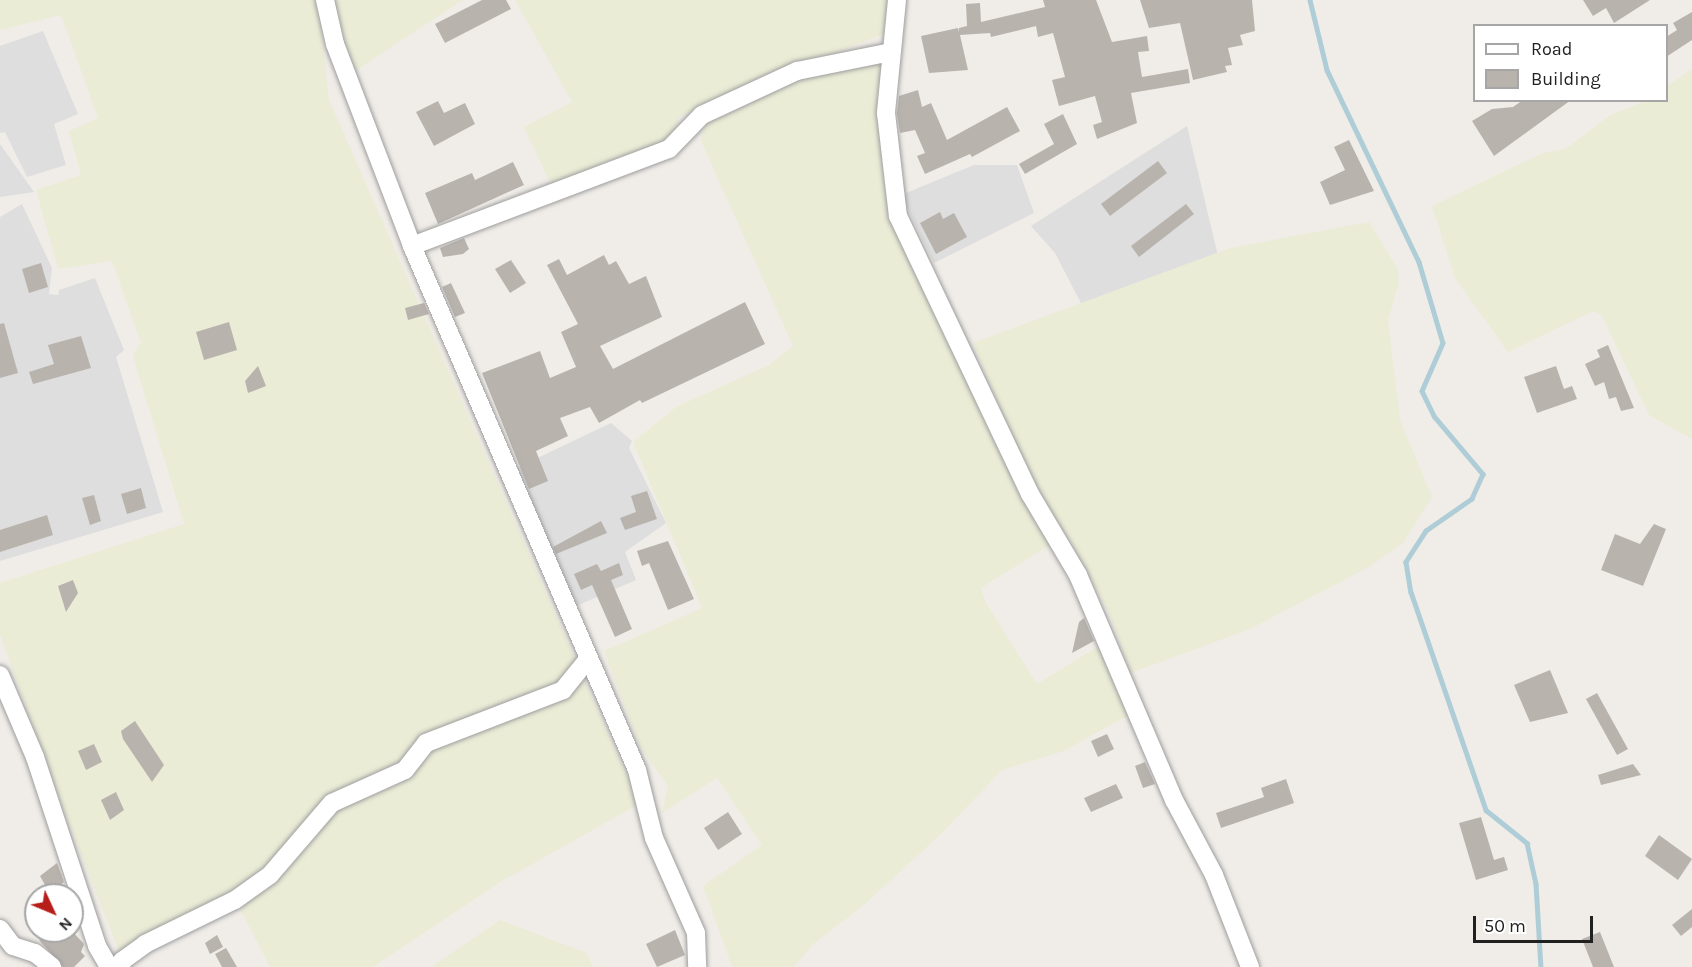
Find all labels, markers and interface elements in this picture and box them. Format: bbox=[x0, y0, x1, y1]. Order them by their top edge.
legend bbox=[1473, 24, 1668, 102]
text: Road bbox=[1531, 38, 1572, 60]
text: Building bbox=[1531, 68, 1601, 90]
north arrow bbox=[24, 883, 84, 943]
scale bar bbox=[1476, 904, 1596, 942]
text: N bbox=[55, 914, 77, 935]
text: 50 m bbox=[1484, 915, 1526, 937]

